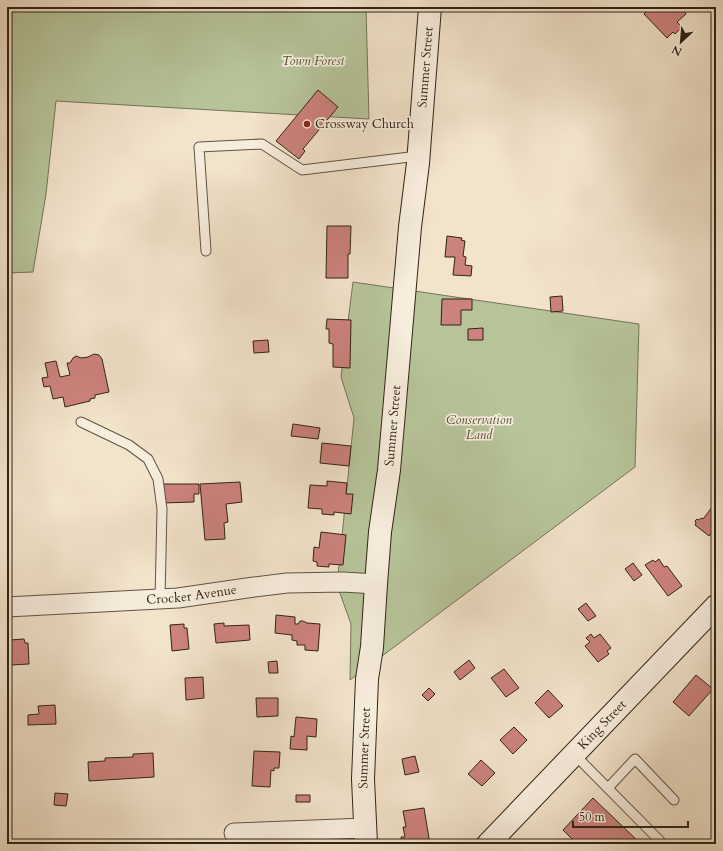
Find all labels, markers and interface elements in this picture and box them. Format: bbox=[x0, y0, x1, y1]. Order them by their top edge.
north arrow bbox=[661, 22, 701, 62]
street label: Summer Street bbox=[413, 26, 437, 108]
text: N bbox=[669, 42, 684, 59]
park label: Town Forest bbox=[282, 52, 345, 70]
place label: Crossway Church bbox=[315, 115, 414, 133]
marker: Crossway Church bbox=[302, 119, 312, 129]
street label: Summer Street bbox=[380, 384, 405, 467]
park label: Conservation Land bbox=[446, 411, 513, 444]
street label: Crocker Avenue bbox=[146, 581, 238, 609]
street label: King Street bbox=[574, 696, 630, 754]
street label: Summer Street bbox=[354, 707, 375, 789]
scale bar bbox=[573, 803, 688, 829]
text: 50 m bbox=[579, 809, 606, 825]

